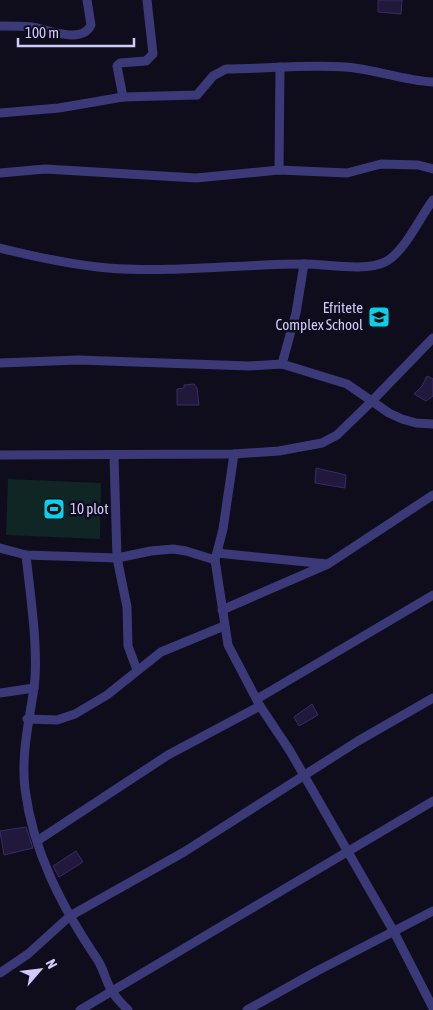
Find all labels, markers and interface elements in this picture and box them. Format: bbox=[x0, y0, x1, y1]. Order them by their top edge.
scale bar bbox=[18, 15, 134, 47]
text: 100 m bbox=[25, 24, 59, 41]
place label: Efritete Complex School bbox=[275, 299, 363, 333]
school or university icon: Efritete Complex School bbox=[367, 305, 391, 329]
sports icon: 10 plot bbox=[42, 497, 66, 521]
place label: 10 plot bbox=[70, 500, 108, 517]
north arrow bbox=[15, 945, 65, 995]
text: N bbox=[42, 956, 60, 971]

